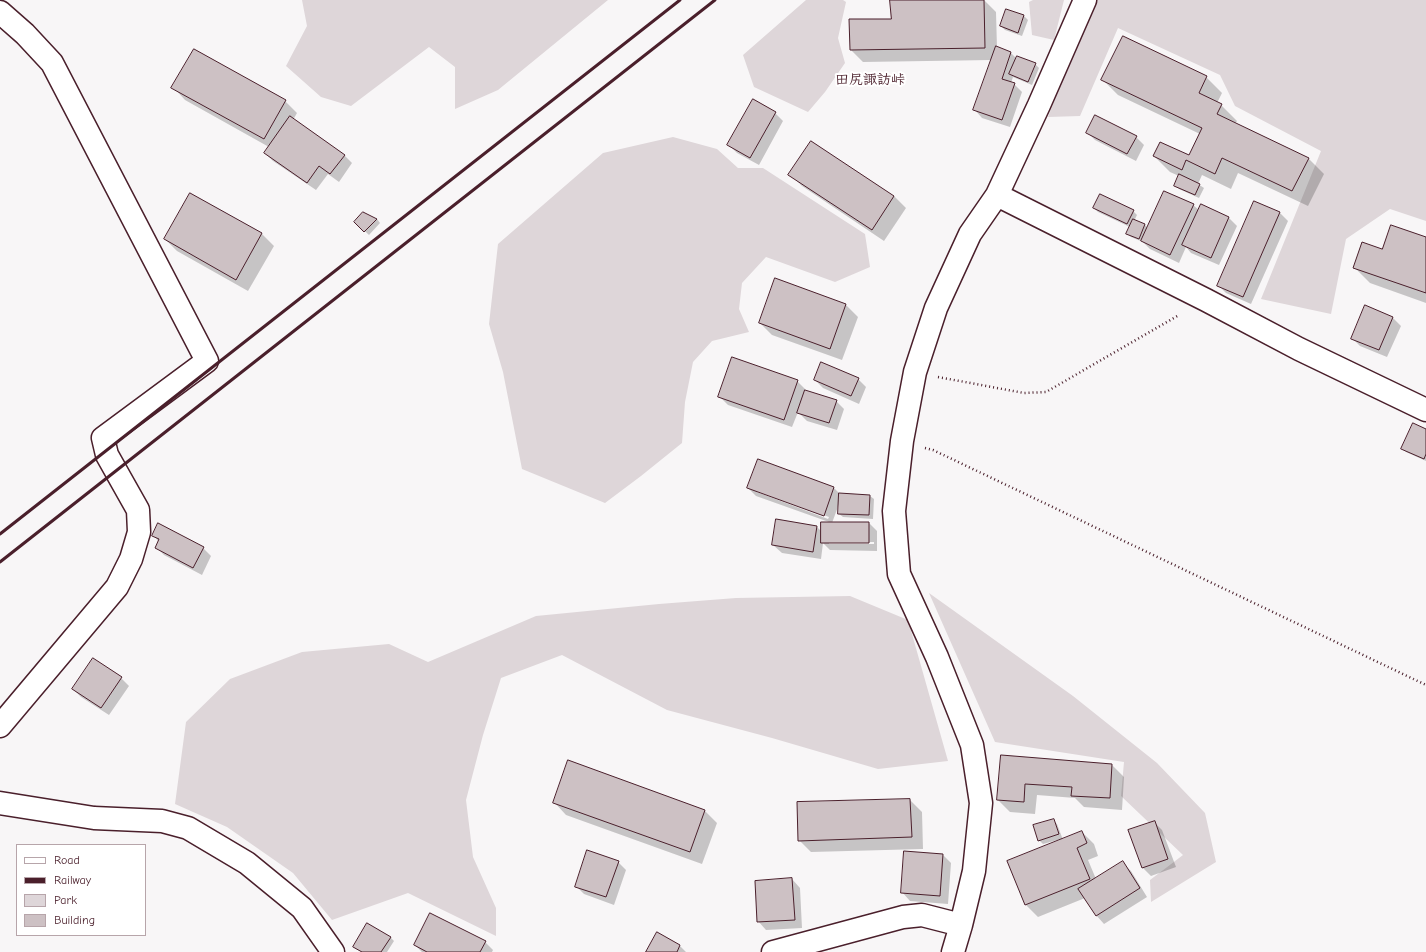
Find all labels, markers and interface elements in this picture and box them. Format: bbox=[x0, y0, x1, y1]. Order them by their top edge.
district label: 田尻諏訪峠 bbox=[835, 72, 905, 88]
legend bbox=[16, 844, 146, 936]
text: Road bbox=[54, 853, 80, 867]
text: Railway bbox=[54, 873, 91, 887]
text: Park bbox=[54, 893, 77, 907]
text: Building bbox=[54, 913, 95, 927]

